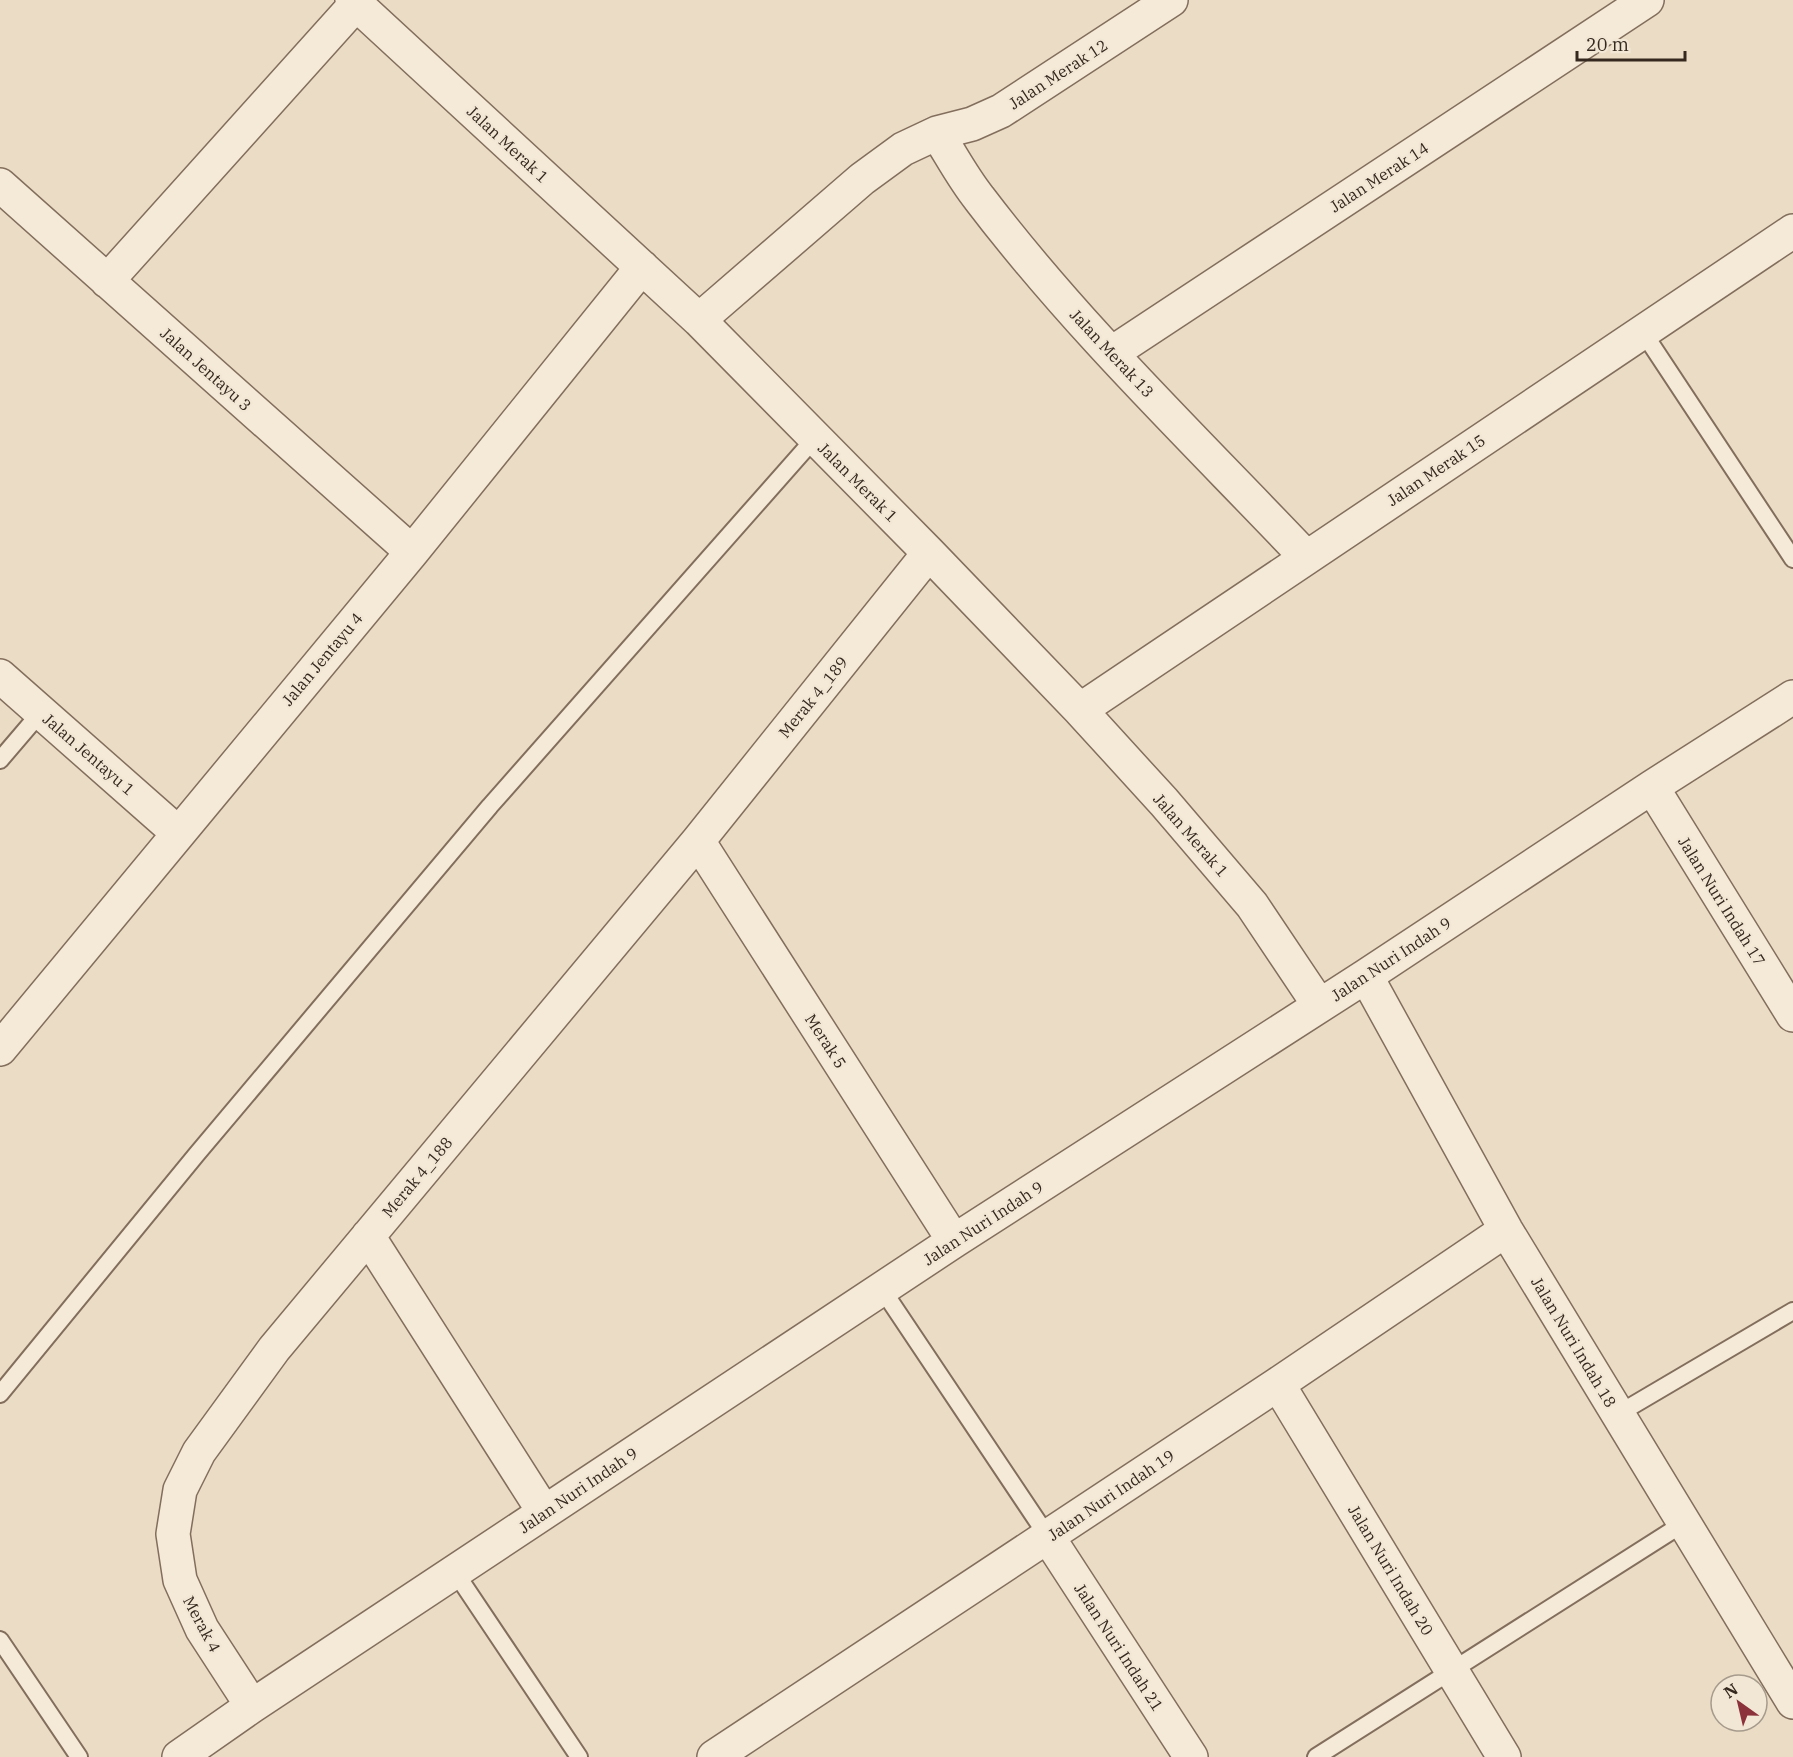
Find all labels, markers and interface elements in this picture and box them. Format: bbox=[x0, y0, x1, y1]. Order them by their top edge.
scale bar bbox=[1577, 24, 1685, 62]
text: 20 m bbox=[1586, 33, 1629, 56]
street label: Jalan Merak 12 bbox=[1005, 35, 1111, 113]
street label: Jalan Merak 1 bbox=[463, 101, 553, 187]
street label: Jalan Merak 14 bbox=[1326, 138, 1432, 216]
street label: Jalan Merak 13 bbox=[1066, 304, 1158, 402]
street label: Jalan Jentayu 3 bbox=[156, 323, 256, 415]
street label: Jalan Merak 15 bbox=[1383, 430, 1489, 510]
street label: Jalan Merak 1 bbox=[814, 438, 902, 526]
street label: Jalan Jentayu 4 bbox=[277, 608, 367, 710]
street label: Merak 4_189 bbox=[774, 652, 852, 742]
street label: Jalan Jentayu 1 bbox=[39, 709, 139, 799]
street label: Jalan Merak 1 bbox=[1149, 789, 1233, 881]
street label: Jalan Nuri Indah 17 bbox=[1674, 833, 1770, 969]
street label: Jalan Nuri Indah 9 bbox=[1327, 913, 1455, 1005]
street label: Merak 5 bbox=[801, 1010, 851, 1072]
street label: Merak 4_188 bbox=[378, 1133, 456, 1221]
street label: Jalan Nuri Indah 9 bbox=[919, 1177, 1047, 1269]
street label: Jalan Nuri Indah 18 bbox=[1527, 1273, 1621, 1411]
street label: Jalan Nuri Indah 9 bbox=[515, 1443, 641, 1537]
street label: Jalan Nuri Indah 19 bbox=[1044, 1445, 1178, 1545]
street label: Jalan Nuri Indah 20 bbox=[1344, 1501, 1438, 1639]
street label: Jalan Nuri Indah 21 bbox=[1070, 1579, 1168, 1715]
street label: Merak 4 bbox=[179, 1592, 225, 1656]
north arrow bbox=[1709, 1673, 1769, 1733]
text: N bbox=[1720, 1679, 1741, 1702]

